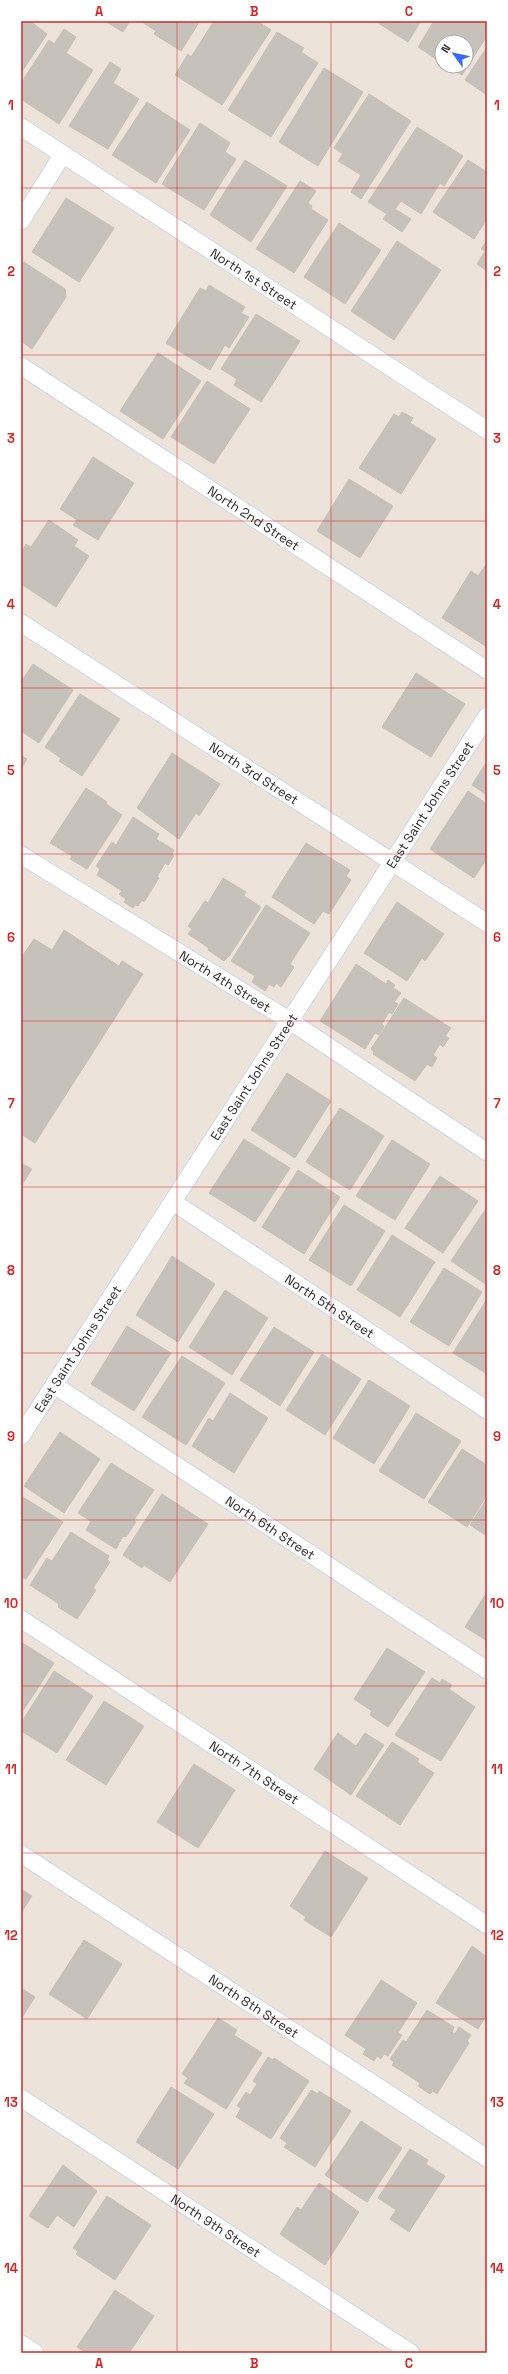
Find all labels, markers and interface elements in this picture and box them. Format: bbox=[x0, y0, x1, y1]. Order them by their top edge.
text: A bbox=[95, 3, 104, 20]
text: B bbox=[250, 3, 259, 20]
text: C bbox=[405, 3, 413, 20]
north arrow bbox=[434, 34, 474, 74]
text: N bbox=[438, 42, 453, 55]
text: 1 bbox=[8, 97, 14, 114]
text: 1 bbox=[494, 97, 500, 114]
street label: North 1st Street bbox=[207, 245, 300, 313]
text: 2 bbox=[7, 263, 15, 280]
text: 2 bbox=[493, 263, 501, 280]
text: 3 bbox=[7, 430, 15, 447]
text: 3 bbox=[493, 430, 501, 447]
street label: North 2nd Street bbox=[204, 482, 303, 554]
text: 4 bbox=[7, 596, 15, 613]
text: 4 bbox=[493, 596, 501, 613]
street label: North 3rd Street bbox=[206, 738, 302, 808]
street label: East Saint Johns Street bbox=[383, 738, 477, 872]
text: 5 bbox=[7, 762, 15, 779]
text: 5 bbox=[493, 762, 501, 779]
text: 6 bbox=[7, 929, 15, 946]
text: 6 bbox=[493, 929, 501, 946]
street label: North 4th Street bbox=[176, 947, 274, 1016]
street label: East Saint Johns Street bbox=[207, 1010, 301, 1144]
text: 7 bbox=[7, 1095, 15, 1112]
text: 7 bbox=[493, 1095, 501, 1112]
text: 8 bbox=[7, 1262, 15, 1279]
text: 8 bbox=[493, 1262, 501, 1279]
street label: North 5th Street bbox=[281, 1270, 377, 1342]
street label: East Saint Johns Street bbox=[31, 1282, 125, 1416]
text: 9 bbox=[7, 1428, 15, 1445]
text: 9 bbox=[493, 1428, 501, 1445]
street label: North 6th Street bbox=[222, 1492, 318, 1564]
text: 10 bbox=[4, 1595, 18, 1612]
text: 10 bbox=[490, 1595, 504, 1612]
street label: North 7th Street bbox=[206, 1737, 302, 1808]
text: 11 bbox=[5, 1761, 17, 1778]
text: 11 bbox=[491, 1761, 503, 1778]
text: 12 bbox=[4, 1927, 18, 1944]
text: 12 bbox=[490, 1927, 504, 1944]
street label: North 8th Street bbox=[205, 1971, 302, 2042]
text: 13 bbox=[4, 2094, 18, 2111]
text: 13 bbox=[490, 2094, 504, 2111]
street label: North 9th Street bbox=[168, 2190, 264, 2261]
text: 14 bbox=[4, 2260, 18, 2277]
text: 14 bbox=[490, 2260, 504, 2277]
text: A bbox=[95, 2355, 104, 2372]
text: B bbox=[250, 2355, 259, 2372]
text: C bbox=[405, 2355, 413, 2372]

